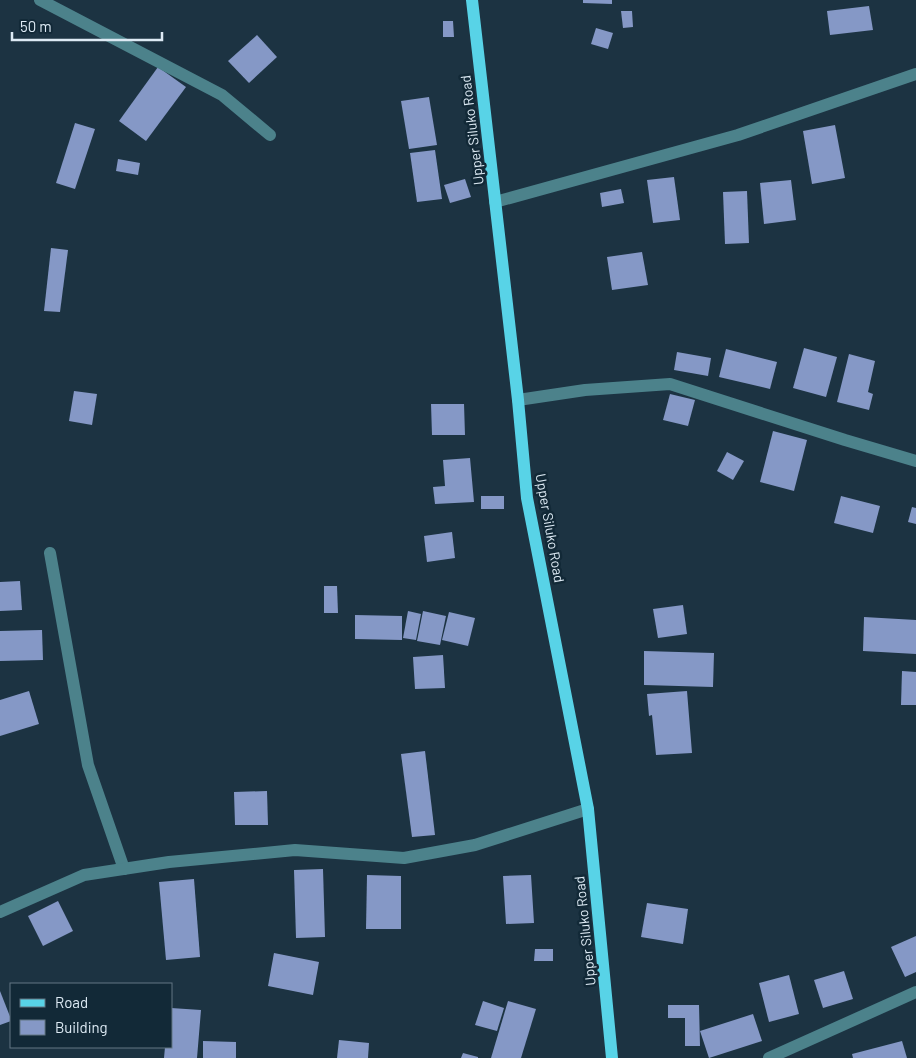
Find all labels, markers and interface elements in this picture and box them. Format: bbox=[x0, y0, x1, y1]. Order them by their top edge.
scale bar bbox=[12, 10, 162, 42]
text: 50 m bbox=[20, 17, 52, 35]
street label: Upper Siluko Road bbox=[456, 74, 487, 186]
street label: Upper Siluko Road bbox=[533, 472, 568, 584]
street label: Upper Siluko Road bbox=[570, 875, 599, 987]
legend bbox=[10, 983, 172, 1048]
text: Road bbox=[55, 993, 88, 1011]
text: Building bbox=[55, 1018, 108, 1036]

